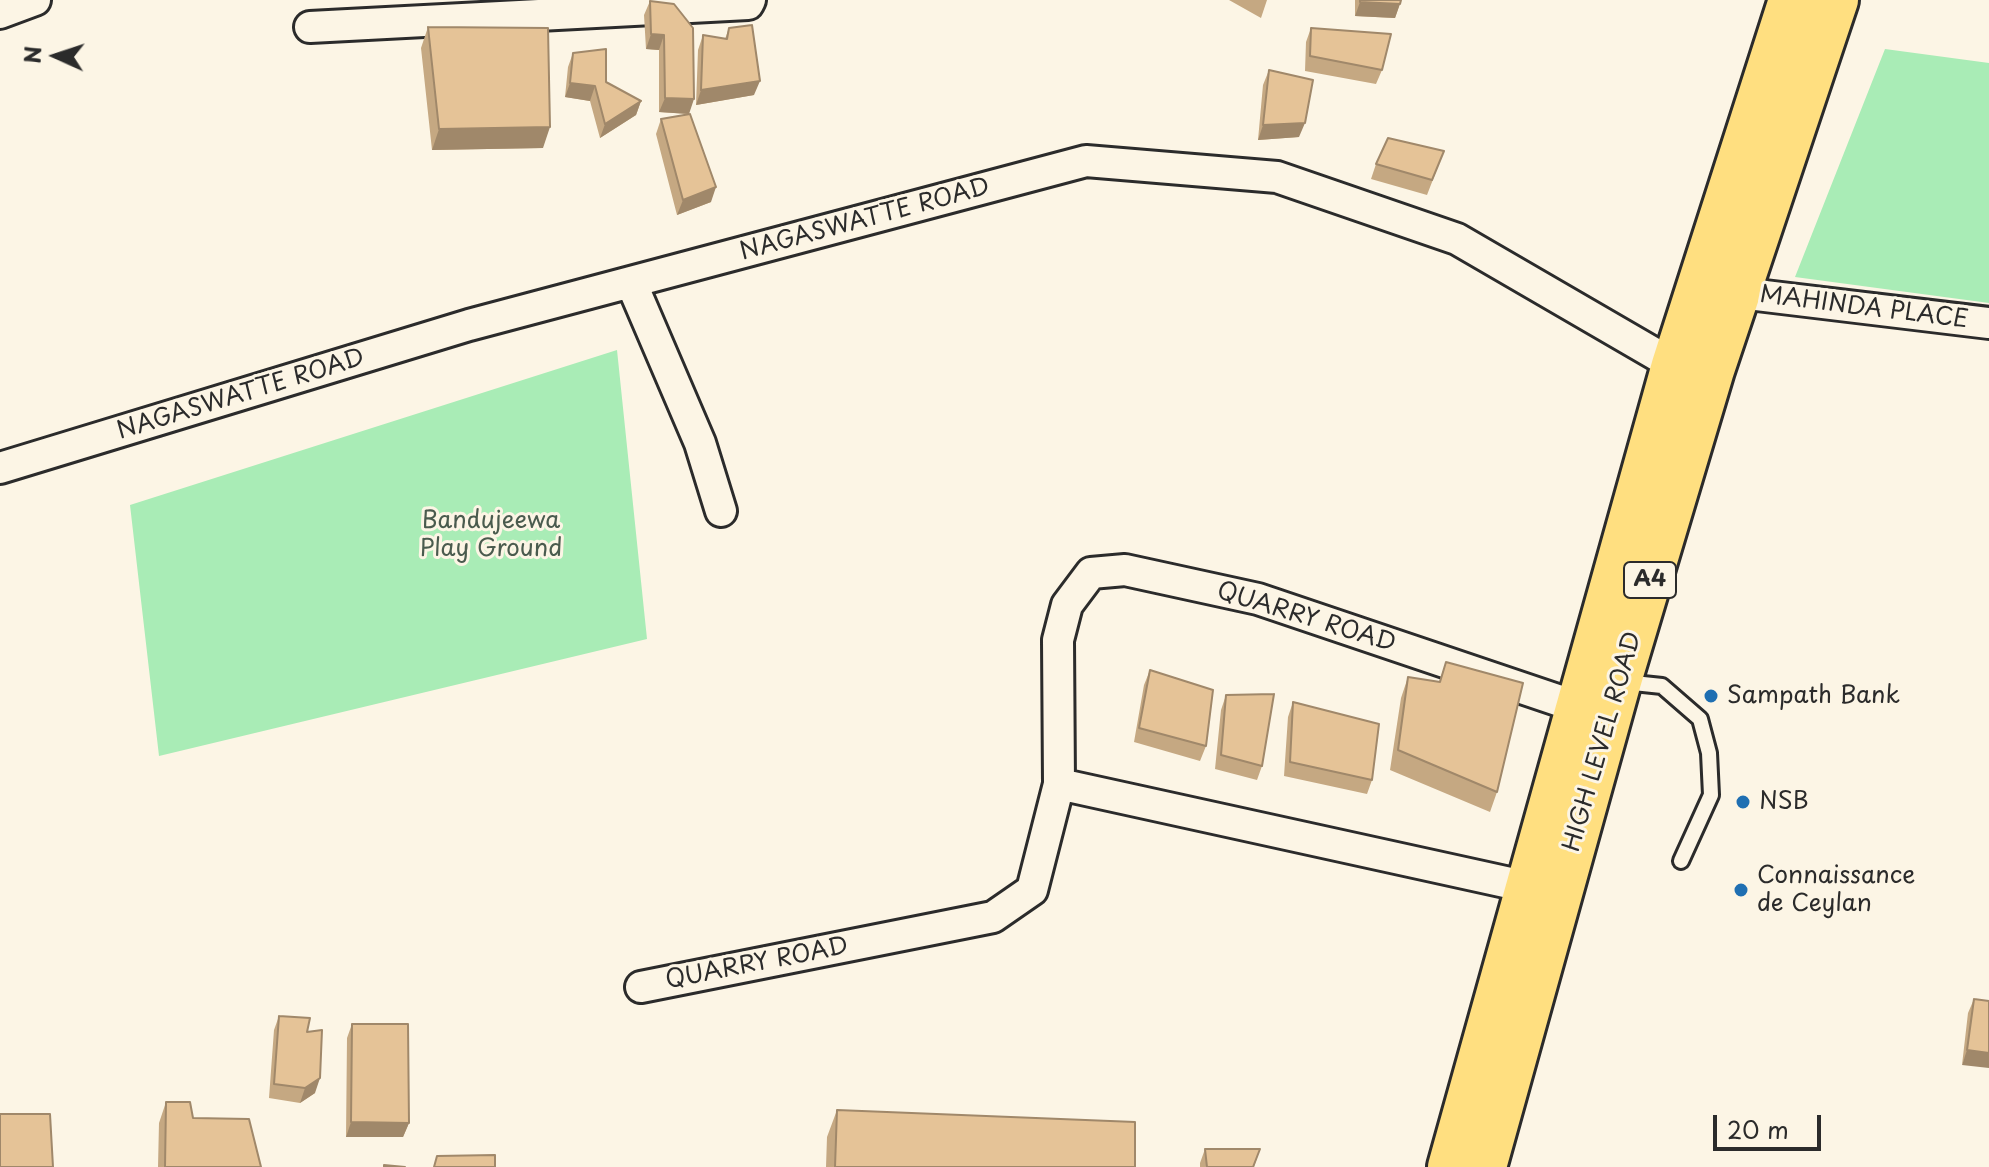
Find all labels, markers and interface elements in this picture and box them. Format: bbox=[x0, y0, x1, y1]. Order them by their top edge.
north arrow bbox=[16, 16, 96, 96]
text: N bbox=[15, 45, 48, 64]
street label: NAGASWATTE ROAD bbox=[737, 173, 993, 267]
street label: MAHINDA PLACE bbox=[1758, 281, 1970, 335]
street label: NAGASWATTE ROAD bbox=[114, 344, 368, 446]
park label: Bandujeewa Play Ground bbox=[420, 507, 562, 563]
road number: A4 bbox=[1624, 562, 1676, 598]
street label: QUARRY ROAD bbox=[1213, 577, 1399, 659]
street label: HIGH LEVEL ROAD bbox=[1558, 629, 1648, 855]
place label: Sampath Bank bbox=[1727, 682, 1900, 710]
marker: Sampath Bank bbox=[1702, 687, 1720, 705]
place label: NSB bbox=[1759, 788, 1809, 816]
marker: NSB bbox=[1734, 793, 1752, 811]
place label: Connaissance de Ceylan bbox=[1757, 862, 1915, 918]
marker: Connaissance de Ceylan bbox=[1732, 881, 1750, 899]
street label: QUARRY ROAD bbox=[663, 932, 851, 996]
scale bar bbox=[1717, 1099, 1825, 1149]
text: 20 m bbox=[1727, 1111, 1789, 1147]

